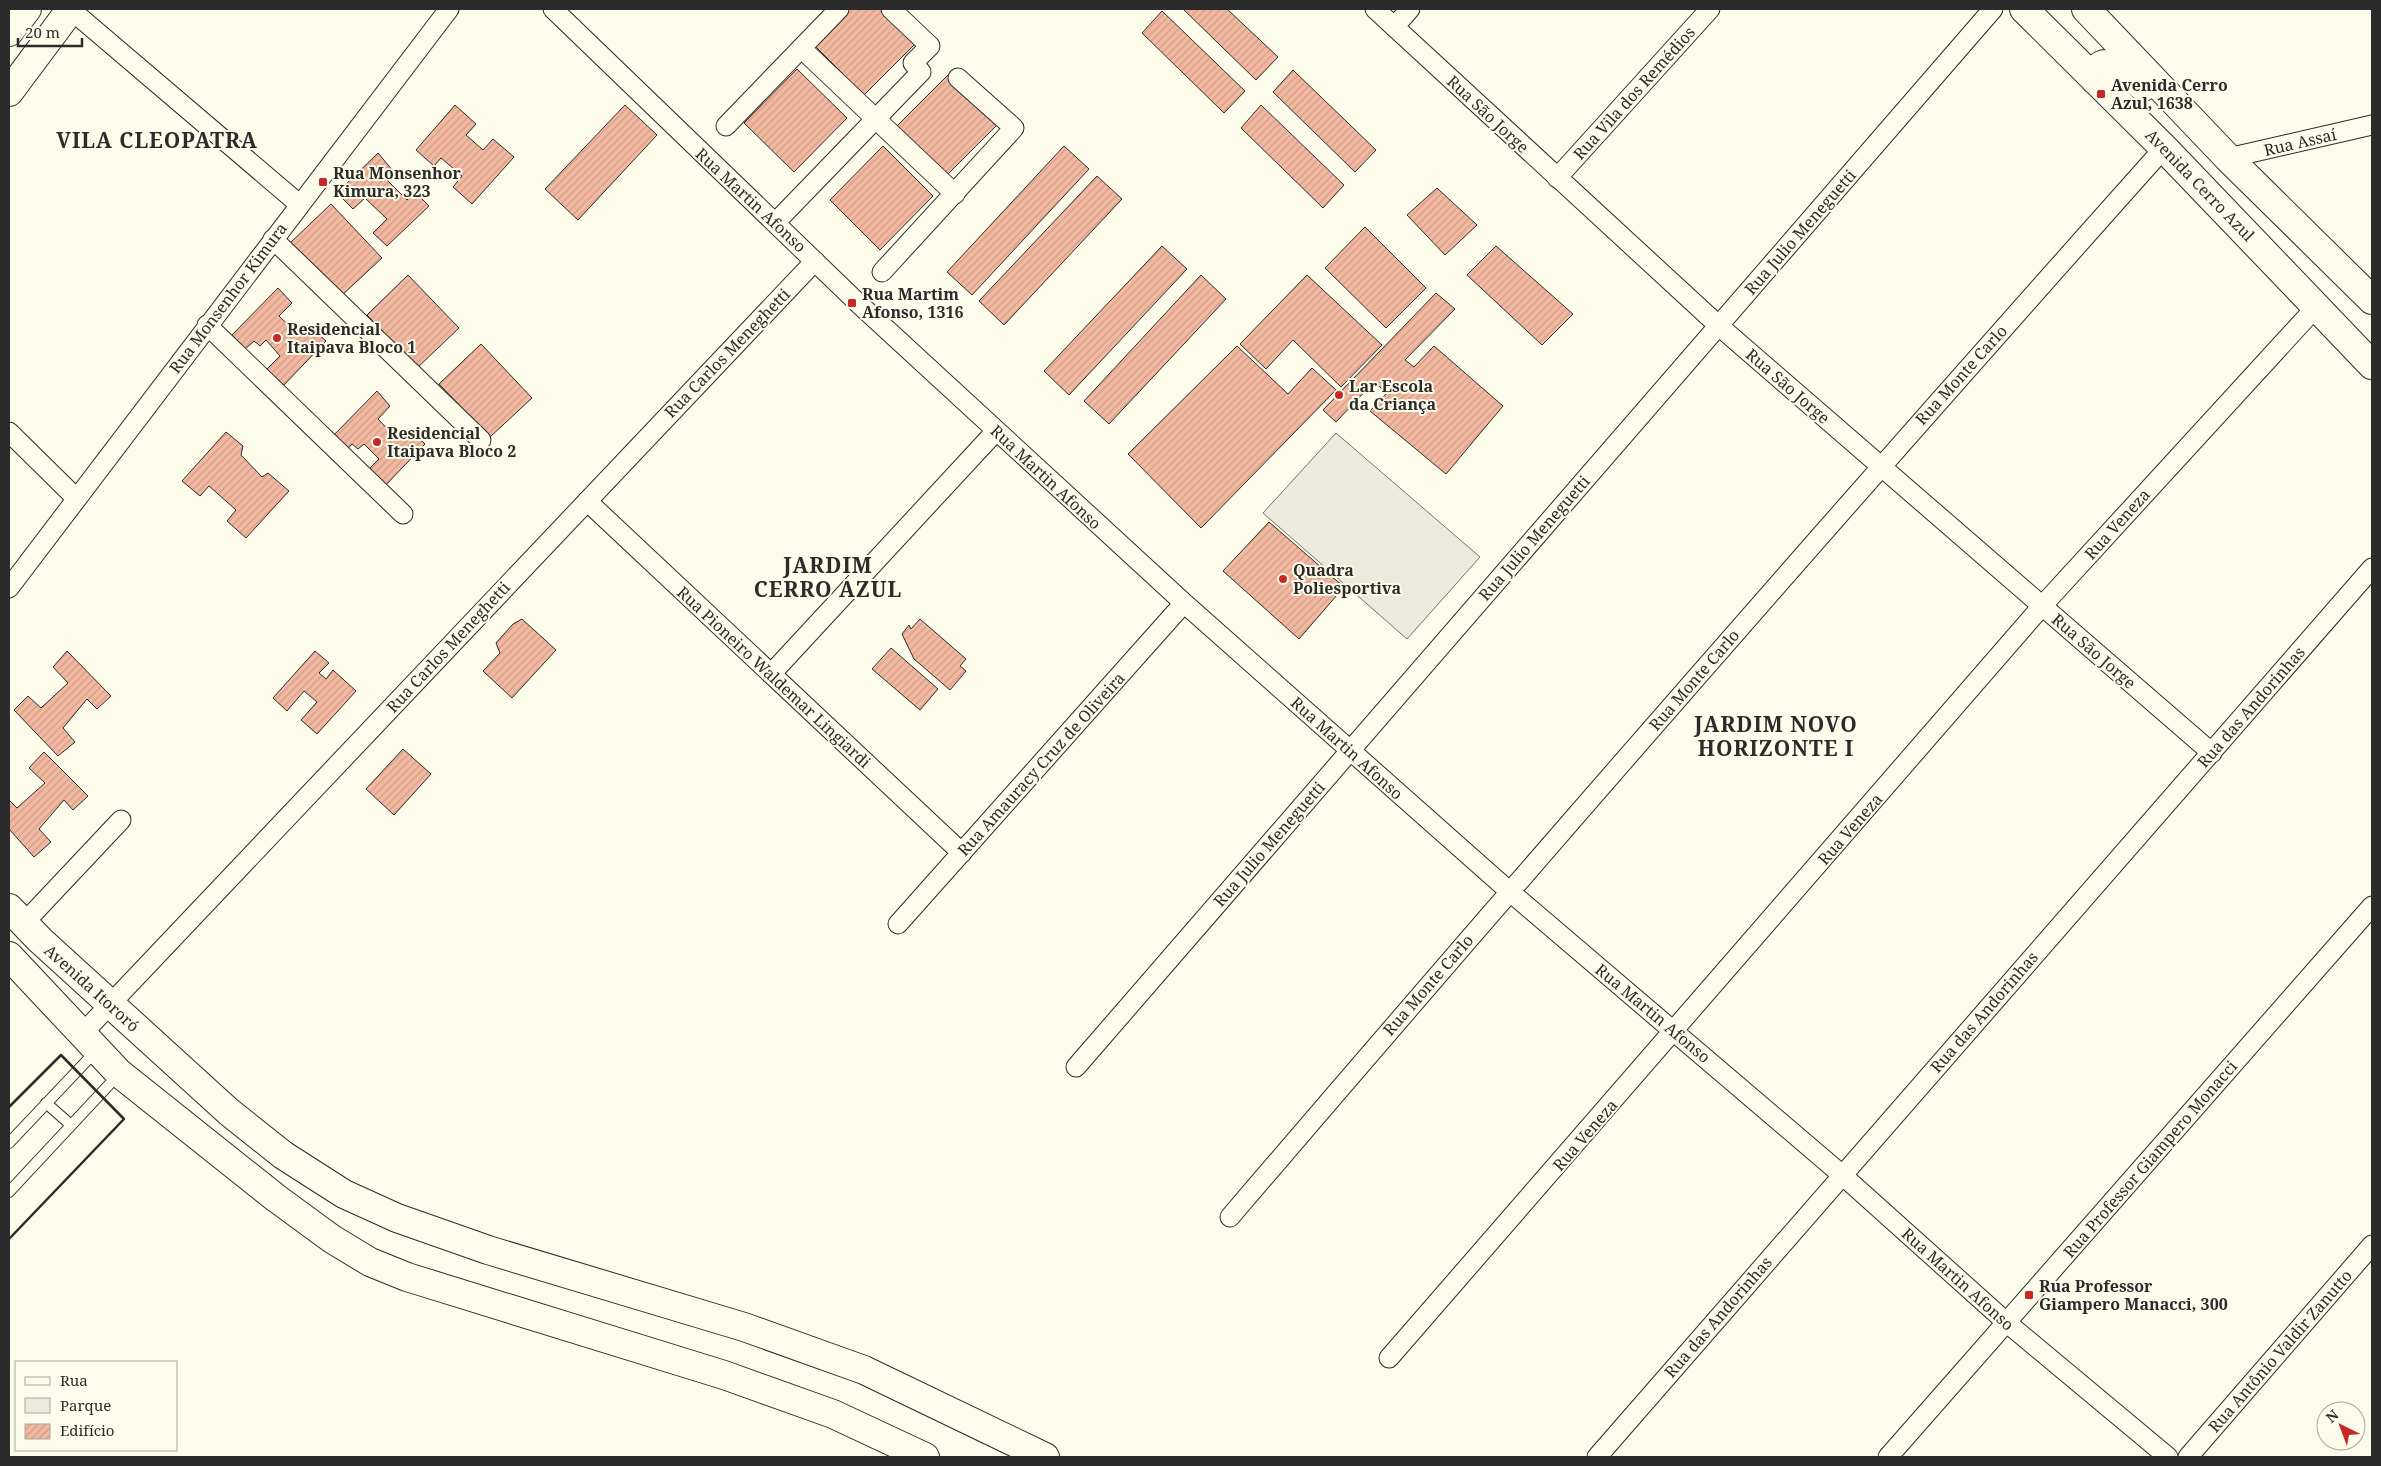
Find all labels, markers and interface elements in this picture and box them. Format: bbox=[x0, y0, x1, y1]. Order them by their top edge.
scale bar bbox=[18, 15, 81, 47]
text: 20 m bbox=[25, 22, 60, 42]
street label: Rua Vila dos Remédios bbox=[1568, 22, 1700, 164]
street label: Rua São Jorge bbox=[1442, 70, 1534, 158]
place label: Avenida Cerro Azul, 1638 bbox=[2111, 74, 2228, 114]
marker: Avenida Cerro Azul, 1638 bbox=[2095, 88, 2107, 100]
street label: Rua Assaí bbox=[2262, 123, 2338, 161]
street label: Avenida Cerro Azul bbox=[2141, 124, 2259, 246]
district label: VILA CLEOPATRA bbox=[56, 126, 258, 154]
street label: Rua Martin Afonso bbox=[691, 143, 811, 257]
place label: Rua Monsenhor Kimura, 323 bbox=[333, 162, 462, 202]
street label: Rua Julio Meneguetti bbox=[1739, 165, 1861, 299]
marker: Rua Monsenhor Kimura, 323 bbox=[317, 176, 329, 188]
street label: Rua Monsenhor Kimura bbox=[164, 218, 292, 378]
place label: Rua Martim Afonso, 1316 bbox=[862, 283, 964, 323]
street label: Rua Carlos Meneghetti bbox=[659, 284, 795, 422]
marker: Rua Martim Afonso, 1316 bbox=[846, 297, 858, 309]
place label: Residencial Itaipava Bloco 1 bbox=[287, 318, 416, 358]
street label: Rua Monte Carlo bbox=[1910, 320, 2012, 430]
marker: Residencial Itaipava Bloco 1 bbox=[271, 332, 283, 344]
street label: Rua São Jorge bbox=[1741, 343, 1835, 429]
place label: Lar Escola da Criança bbox=[1349, 375, 1437, 415]
marker: Lar Escola da Criança bbox=[1333, 389, 1345, 401]
street label: Rua Martin Afonso bbox=[986, 420, 1106, 534]
place label: Residencial Itaipava Bloco 2 bbox=[387, 422, 516, 462]
marker: Residencial Itaipava Bloco 2 bbox=[371, 436, 383, 448]
street label: Rua Julio Meneguetti bbox=[1473, 471, 1595, 605]
street label: Rua Veneza bbox=[2079, 484, 2155, 564]
district label: JARDIM CERRO AZUL bbox=[754, 551, 902, 603]
place label: Quadra Poliesportiva bbox=[1293, 559, 1401, 599]
marker: Quadra Poliesportiva bbox=[1277, 573, 1289, 585]
street label: Rua Carlos Meneghetti bbox=[381, 577, 515, 717]
street label: Rua Pioneiro Waldemar Lingiardi bbox=[672, 581, 876, 773]
street label: Rua São Jorge bbox=[2047, 608, 2141, 694]
street label: Rua Monte Carlo bbox=[1644, 625, 1744, 735]
street label: Rua das Andorinhas bbox=[2192, 642, 2310, 772]
street label: Rua Amauracy Cruz de Oliveira bbox=[952, 667, 1130, 861]
street label: Rua Martin Afonso bbox=[1286, 692, 1408, 804]
district label: JARDIM NOVO HORIZONTE I bbox=[1693, 710, 1858, 762]
street label: Rua Julio Meneguetti bbox=[1208, 777, 1330, 911]
street label: Rua Veneza bbox=[1813, 788, 1887, 870]
street label: Rua Monte Carlo bbox=[1378, 930, 1478, 1040]
street label: Avenida Itororó bbox=[40, 939, 144, 1037]
street label: Rua das Andorinhas bbox=[1925, 947, 2043, 1077]
street label: Rua Martin Afonso bbox=[1591, 958, 1715, 1068]
street label: Rua Professor Giampero Monacci bbox=[2058, 1056, 2242, 1262]
street label: Rua Veneza bbox=[1548, 1094, 1622, 1176]
street label: Rua Martin Afonso bbox=[1897, 1223, 2019, 1335]
street label: Rua das Andorinhas bbox=[1659, 1252, 1777, 1382]
street label: Rua Antônio Valdir Zanutto bbox=[2203, 1265, 2357, 1437]
place label: Rua Professor Giampero Manacci, 300 bbox=[2039, 1275, 2228, 1315]
marker: Rua Professor Giampero Manacci, 300 bbox=[2023, 1289, 2035, 1301]
legend bbox=[15, 1361, 178, 1451]
text: Rua bbox=[60, 1370, 88, 1390]
text: Parque bbox=[60, 1395, 111, 1415]
north arrow bbox=[2316, 1401, 2366, 1451]
text: N bbox=[2322, 1405, 2342, 1427]
text: Edifício bbox=[60, 1420, 115, 1440]

